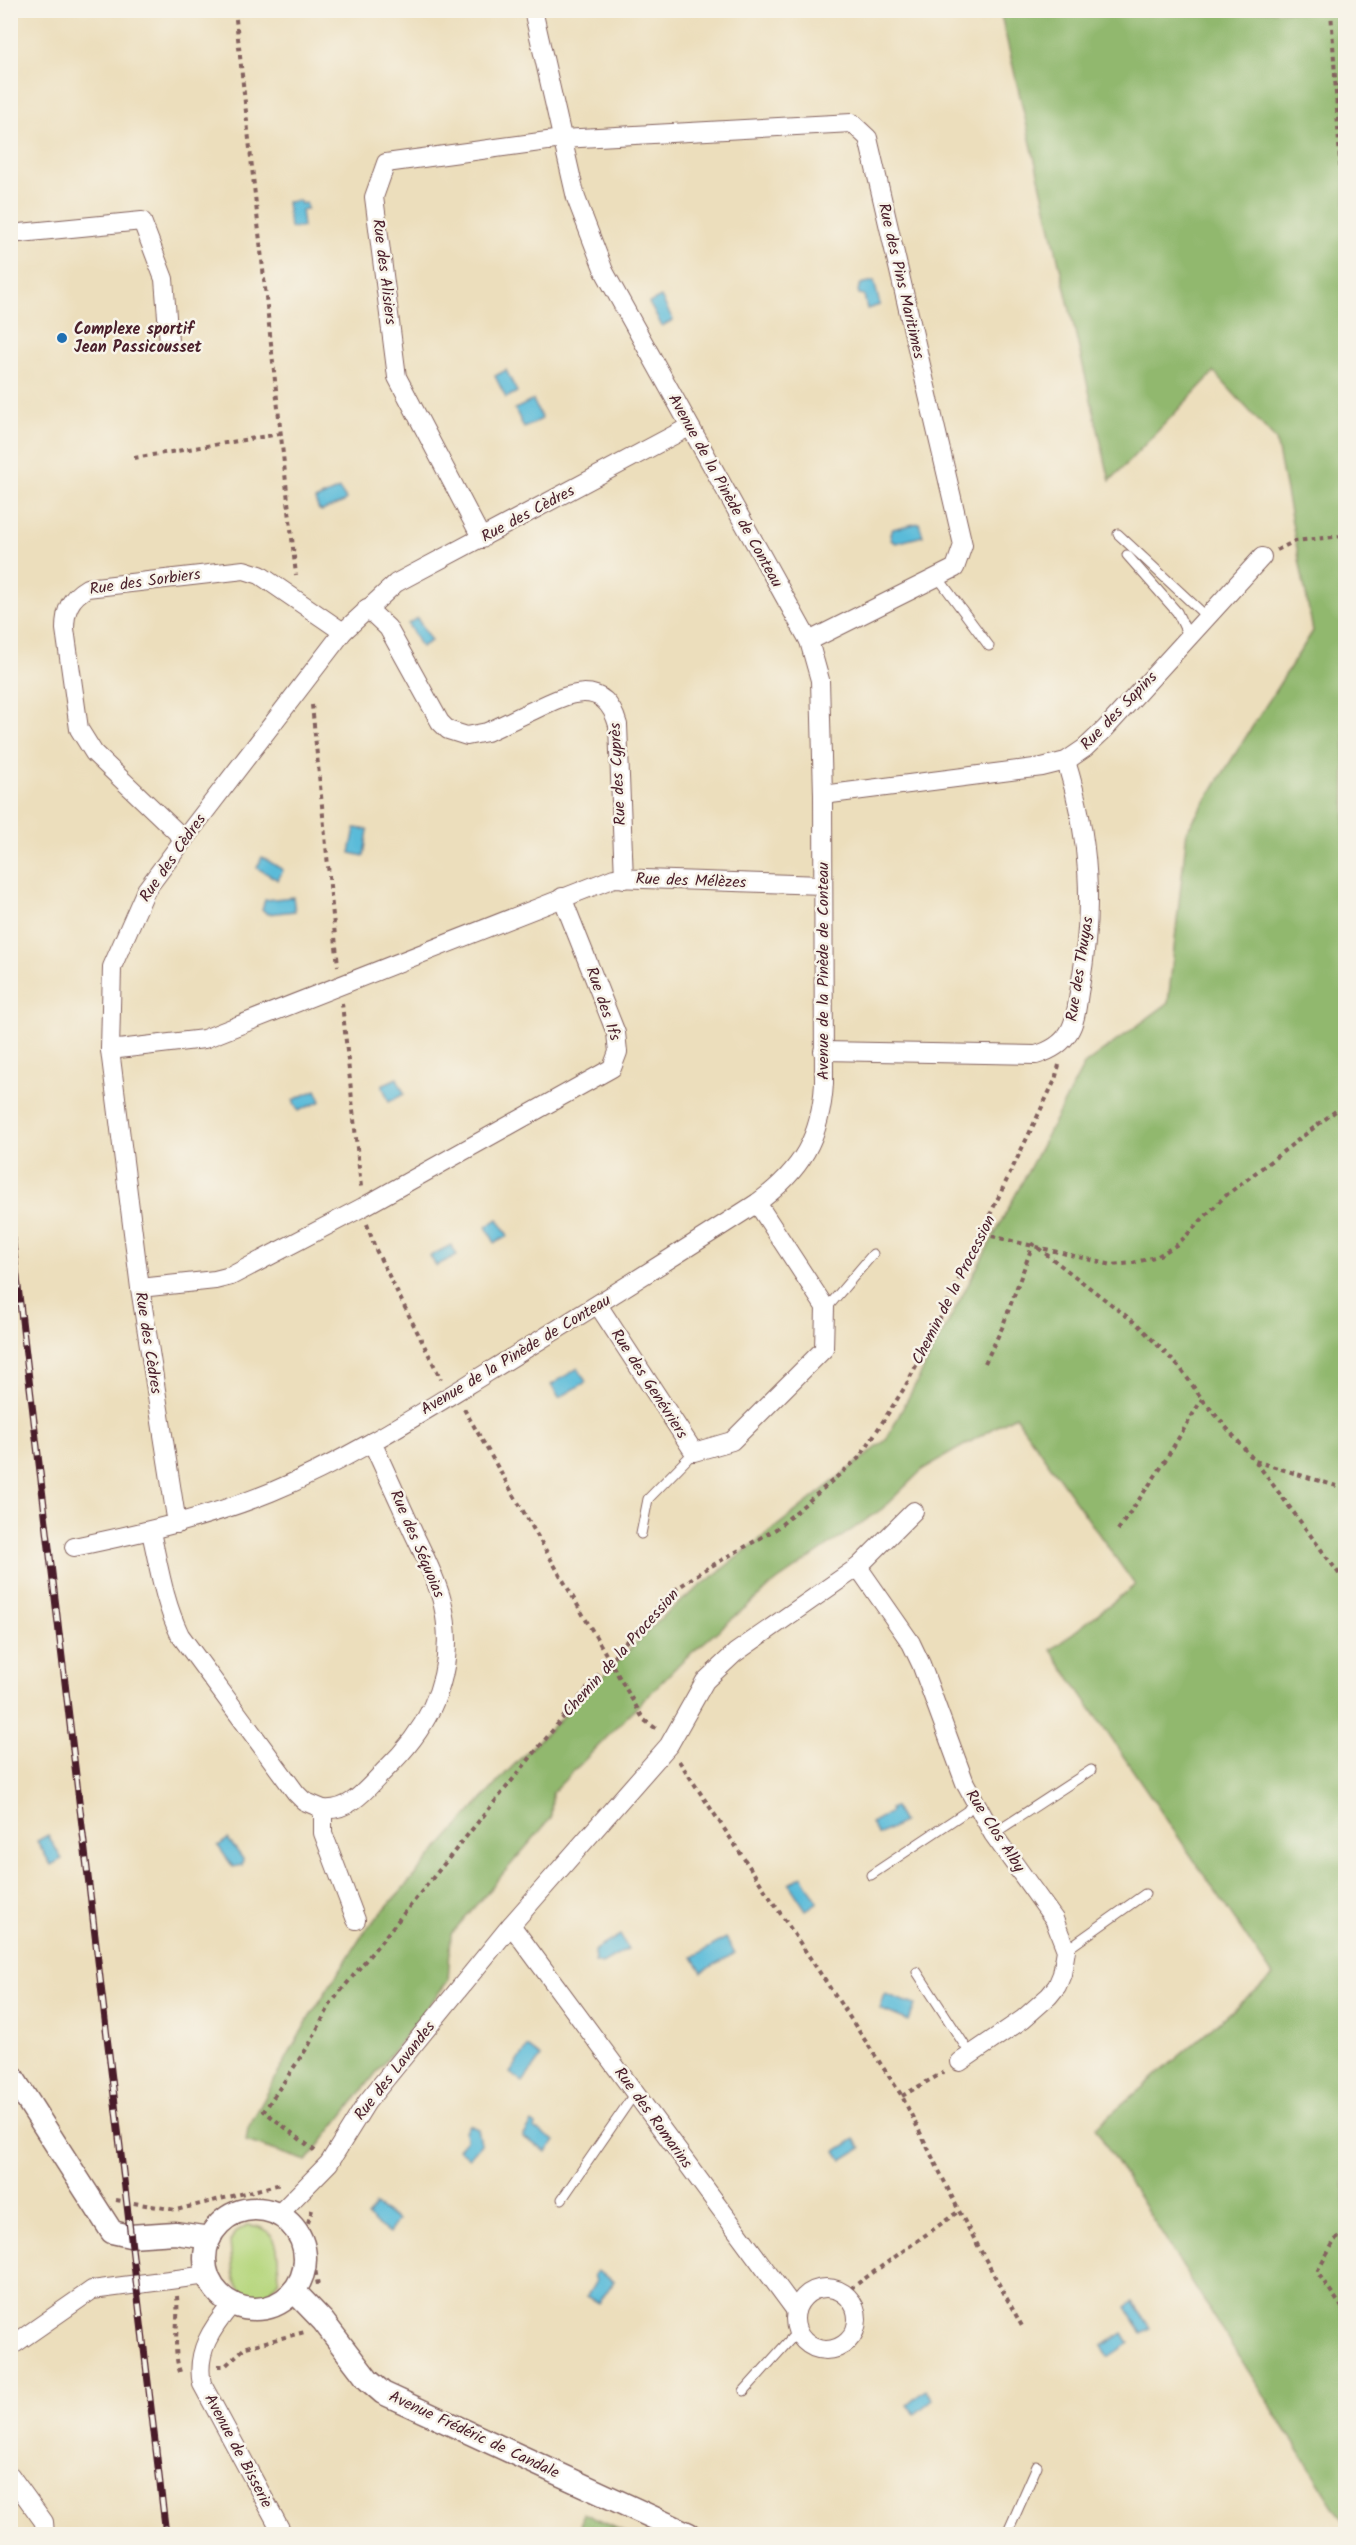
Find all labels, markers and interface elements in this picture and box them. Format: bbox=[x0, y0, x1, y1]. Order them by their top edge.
street label: Rue des Pins Maritimes bbox=[871, 201, 931, 362]
street label: Rue des Alisiers bbox=[365, 218, 403, 327]
place label: Complexe sportif Jean Passicousset bbox=[74, 317, 202, 360]
marker: Complexe sportif Jean Passicousset bbox=[55, 331, 69, 345]
street label: Avenue de la Pinède de Conteau bbox=[661, 390, 789, 593]
street label: Rue des Cèdres bbox=[477, 479, 579, 549]
street label: Rue des Sorbiers bbox=[88, 562, 202, 602]
street label: Rue des Sapins bbox=[1075, 666, 1164, 756]
street label: Rue des Cyprès bbox=[603, 722, 633, 826]
street label: Rue des Cèdres bbox=[133, 809, 213, 907]
street label: Avenue de la Pinède de Conteau bbox=[811, 862, 836, 1080]
street label: Rue des Mélèzes bbox=[635, 867, 747, 895]
street label: Rue des Thuyas bbox=[1059, 915, 1101, 1023]
street label: Rue des Ifs bbox=[579, 964, 627, 1045]
street label: Chemin de la Procession bbox=[905, 1211, 1003, 1369]
street label: Avenue de la Pinède de Conteau bbox=[416, 1288, 616, 1422]
street label: Rue des Cèdres bbox=[128, 1290, 168, 1396]
street label: Rue des Genévriers bbox=[604, 1324, 694, 1444]
street label: Rue des Séquoias bbox=[383, 1486, 451, 1602]
street label: Chemin de la Procession bbox=[556, 1583, 686, 1723]
street label: Rue Clos Alby bbox=[959, 1785, 1031, 1878]
street label: Rue des Lavandes bbox=[348, 2016, 442, 2126]
street label: Rue des Romarins bbox=[608, 2062, 699, 2174]
street label: Avenue Frédéric de Candale bbox=[385, 2384, 563, 2486]
street label: Avenue de Bisserie bbox=[197, 2389, 279, 2513]

